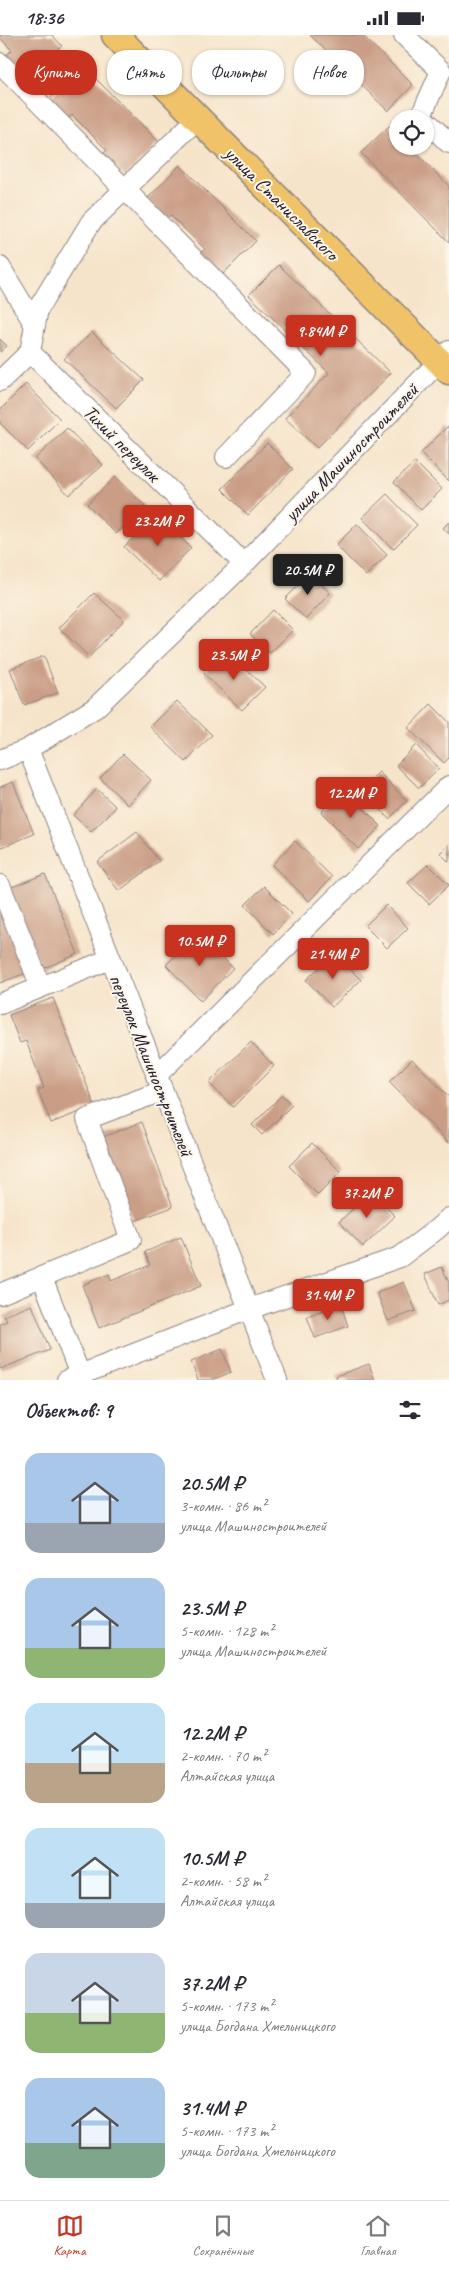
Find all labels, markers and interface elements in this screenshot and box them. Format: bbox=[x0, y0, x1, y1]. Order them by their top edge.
text: 18:36 bbox=[25, 6, 63, 30]
chip: Купить bbox=[15, 50, 97, 95]
chip: Снять bbox=[107, 50, 182, 95]
chip: Фильтры bbox=[192, 50, 284, 95]
chip: Новое bbox=[294, 50, 364, 95]
map controls bbox=[389, 110, 434, 155]
button: locate bbox=[389, 110, 434, 155]
street label: улица Станиславского bbox=[218, 140, 345, 267]
pin: 9.84M ₽ bbox=[275, 315, 367, 357]
text: 9.84M ₽ bbox=[297, 321, 345, 341]
street label: улица Машиностроителей bbox=[278, 377, 425, 528]
street label: Тихий переулок bbox=[78, 399, 167, 488]
pin: 23.2M ₽ bbox=[112, 505, 204, 547]
text: 23.2M ₽ bbox=[134, 511, 182, 531]
pin: 20.5M ₽ bbox=[262, 553, 354, 596]
text: 20.5M ₽ bbox=[284, 560, 332, 580]
pin: 23.5M ₽ bbox=[188, 639, 280, 681]
text: 23.5M ₽ bbox=[210, 645, 258, 665]
pin: 12.2M ₽ bbox=[305, 777, 397, 819]
text: 12.2M ₽ bbox=[327, 783, 375, 803]
pin: 10.5M ₽ bbox=[154, 925, 246, 967]
text: 10.5M ₽ bbox=[176, 931, 224, 951]
pin: 21.4M ₽ bbox=[287, 937, 379, 980]
text: 21.4M ₽ bbox=[309, 944, 357, 964]
street label: переулок Машиностроителей bbox=[104, 970, 200, 1162]
pin: 37.2M ₽ bbox=[321, 1177, 413, 1219]
text: 37.2M ₽ bbox=[343, 1183, 391, 1203]
pin: 31.4M ₽ bbox=[282, 1279, 374, 1321]
text: 31.4M ₽ bbox=[304, 1285, 352, 1305]
icon: filters bbox=[396, 1396, 424, 1424]
text: Объектов: 9 bbox=[25, 1397, 113, 1423]
text: 20.5M ₽ bbox=[180, 1470, 243, 1496]
icon: home bbox=[65, 1473, 125, 1533]
text: 3-комн. · 86 m² bbox=[180, 1496, 266, 1516]
text: улица Машиностроителей bbox=[180, 1516, 326, 1536]
text: 23.5M ₽ bbox=[180, 1595, 243, 1621]
icon: home bbox=[65, 1598, 125, 1658]
text: 5-комн. · 128 m² bbox=[180, 1621, 273, 1641]
text: улица Машиностроителей bbox=[180, 1641, 326, 1661]
text: 12.2M ₽ bbox=[180, 1720, 244, 1746]
icon: home bbox=[65, 1723, 125, 1783]
text: 2-комн. · 70 m² bbox=[180, 1746, 266, 1766]
text: Алтайская улица bbox=[180, 1766, 274, 1786]
text: 10.5M ₽ bbox=[180, 1845, 243, 1871]
icon: home bbox=[65, 1848, 125, 1908]
text: 2-комн. · 58 m² bbox=[180, 1871, 266, 1891]
text: Алтайская улица bbox=[180, 1891, 274, 1911]
text: 37.2M ₽ bbox=[180, 1970, 244, 1996]
icon: home bbox=[65, 1973, 125, 2033]
text: 5-комн. · 173 m² bbox=[180, 1996, 273, 2016]
text: улица Богдана Хмельницкого bbox=[180, 2016, 335, 2036]
text: 31.4M ₽ bbox=[180, 2095, 244, 2121]
icon: home bbox=[65, 2098, 125, 2158]
text: 5-комн. · 173 m² bbox=[180, 2121, 273, 2141]
text: улица Богдана Хмельницкого bbox=[180, 2141, 335, 2161]
tab: Карта bbox=[54, 2212, 86, 2259]
tab: Сохранённые bbox=[193, 2212, 253, 2259]
tab: Главная bbox=[360, 2212, 395, 2259]

